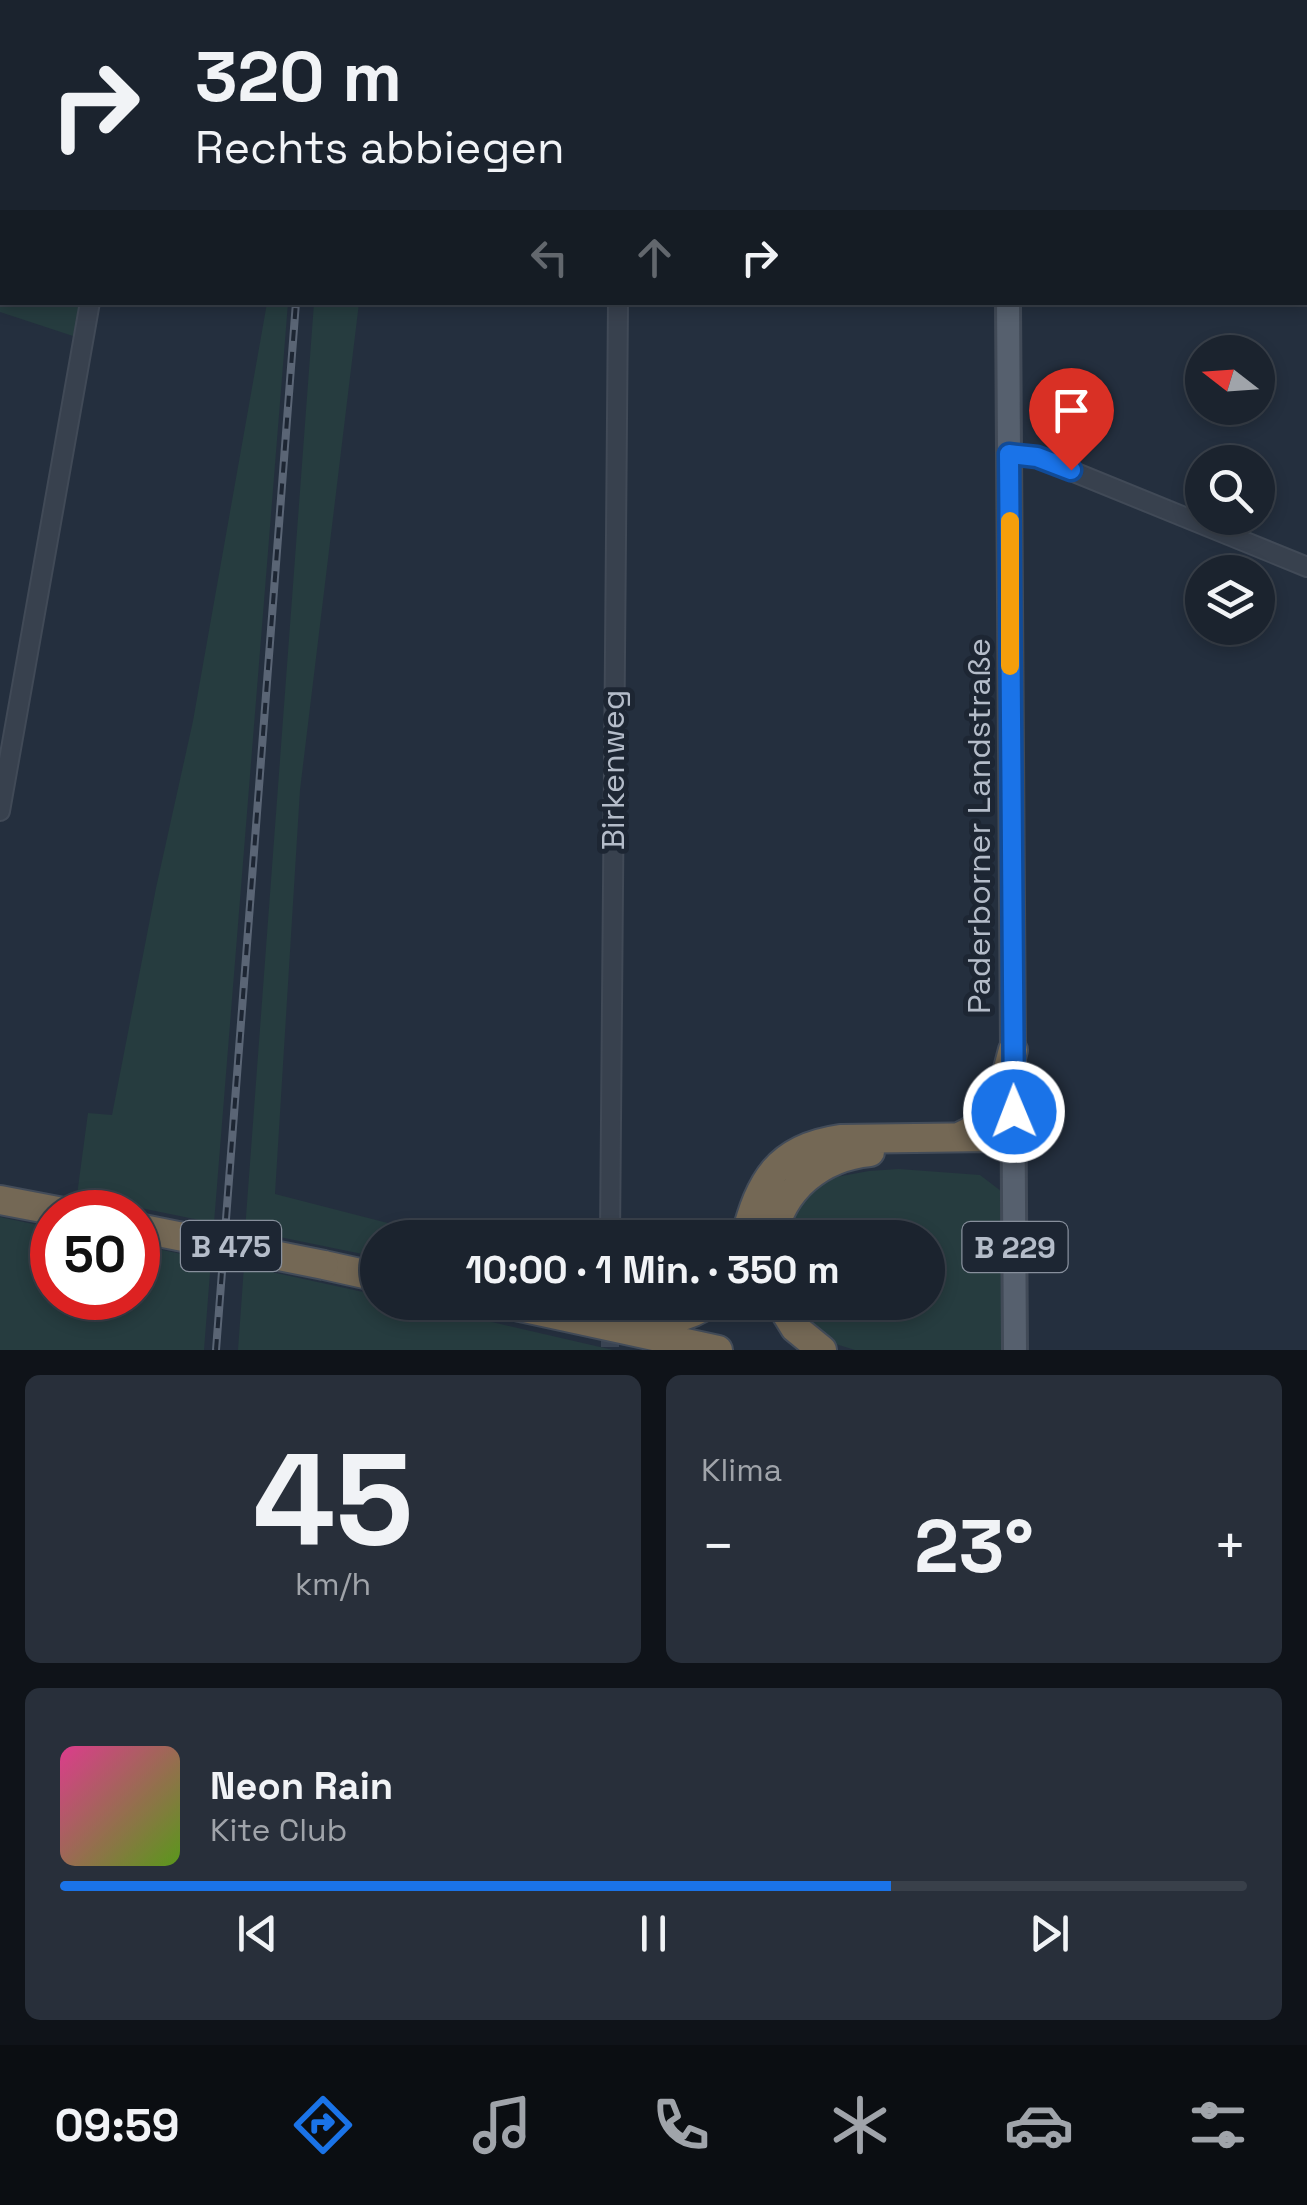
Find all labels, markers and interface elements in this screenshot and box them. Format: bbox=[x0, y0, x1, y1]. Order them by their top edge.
text: 320 m bbox=[195, 32, 402, 121]
icon: right bbox=[30, 40, 160, 170]
text: Rechts abbiegen bbox=[195, 119, 565, 176]
icon: left bbox=[522, 230, 577, 285]
icon: ahead bbox=[627, 230, 682, 285]
icon: right bbox=[732, 230, 787, 285]
north arrow bbox=[1185, 335, 1275, 425]
map controls bbox=[1185, 335, 1275, 645]
pin bbox=[1029, 368, 1114, 471]
icon: arrive bbox=[1044, 383, 1099, 438]
button: search bbox=[1185, 445, 1275, 535]
button: layers bbox=[1185, 555, 1275, 645]
street label: Paderborner Landstraße bbox=[959, 638, 999, 1014]
street label: Birkenweg bbox=[593, 690, 633, 850]
position arrow bbox=[962, 1060, 1066, 1164]
speed limit sign: 50 bbox=[30, 1190, 160, 1320]
road number: B 475 bbox=[181, 1221, 281, 1271]
road number: B 229 bbox=[962, 1222, 1068, 1272]
text: 10:00 · 1 Min. · 350 m bbox=[465, 1246, 840, 1294]
text: 45 bbox=[253, 1416, 413, 1582]
text: Klima bbox=[701, 1450, 782, 1490]
text: 23° bbox=[914, 1498, 1034, 1594]
text: − bbox=[701, 1511, 735, 1581]
text: + bbox=[1213, 1511, 1247, 1581]
text: km/h bbox=[295, 1564, 371, 1604]
text: Neon Rain bbox=[210, 1762, 393, 1810]
text: Kite Club bbox=[210, 1810, 347, 1850]
icon: previous bbox=[230, 1906, 285, 1961]
icon: pause bbox=[626, 1906, 681, 1961]
icon: next bbox=[1022, 1906, 1077, 1961]
icon: directions bbox=[288, 2090, 358, 2160]
icon: music bbox=[467, 2090, 537, 2160]
icon: phone bbox=[646, 2090, 716, 2160]
icon: climate bbox=[825, 2090, 895, 2160]
icon: car bbox=[1004, 2090, 1074, 2160]
icon: filters bbox=[1183, 2090, 1253, 2160]
text: 09:59 bbox=[54, 2097, 180, 2154]

